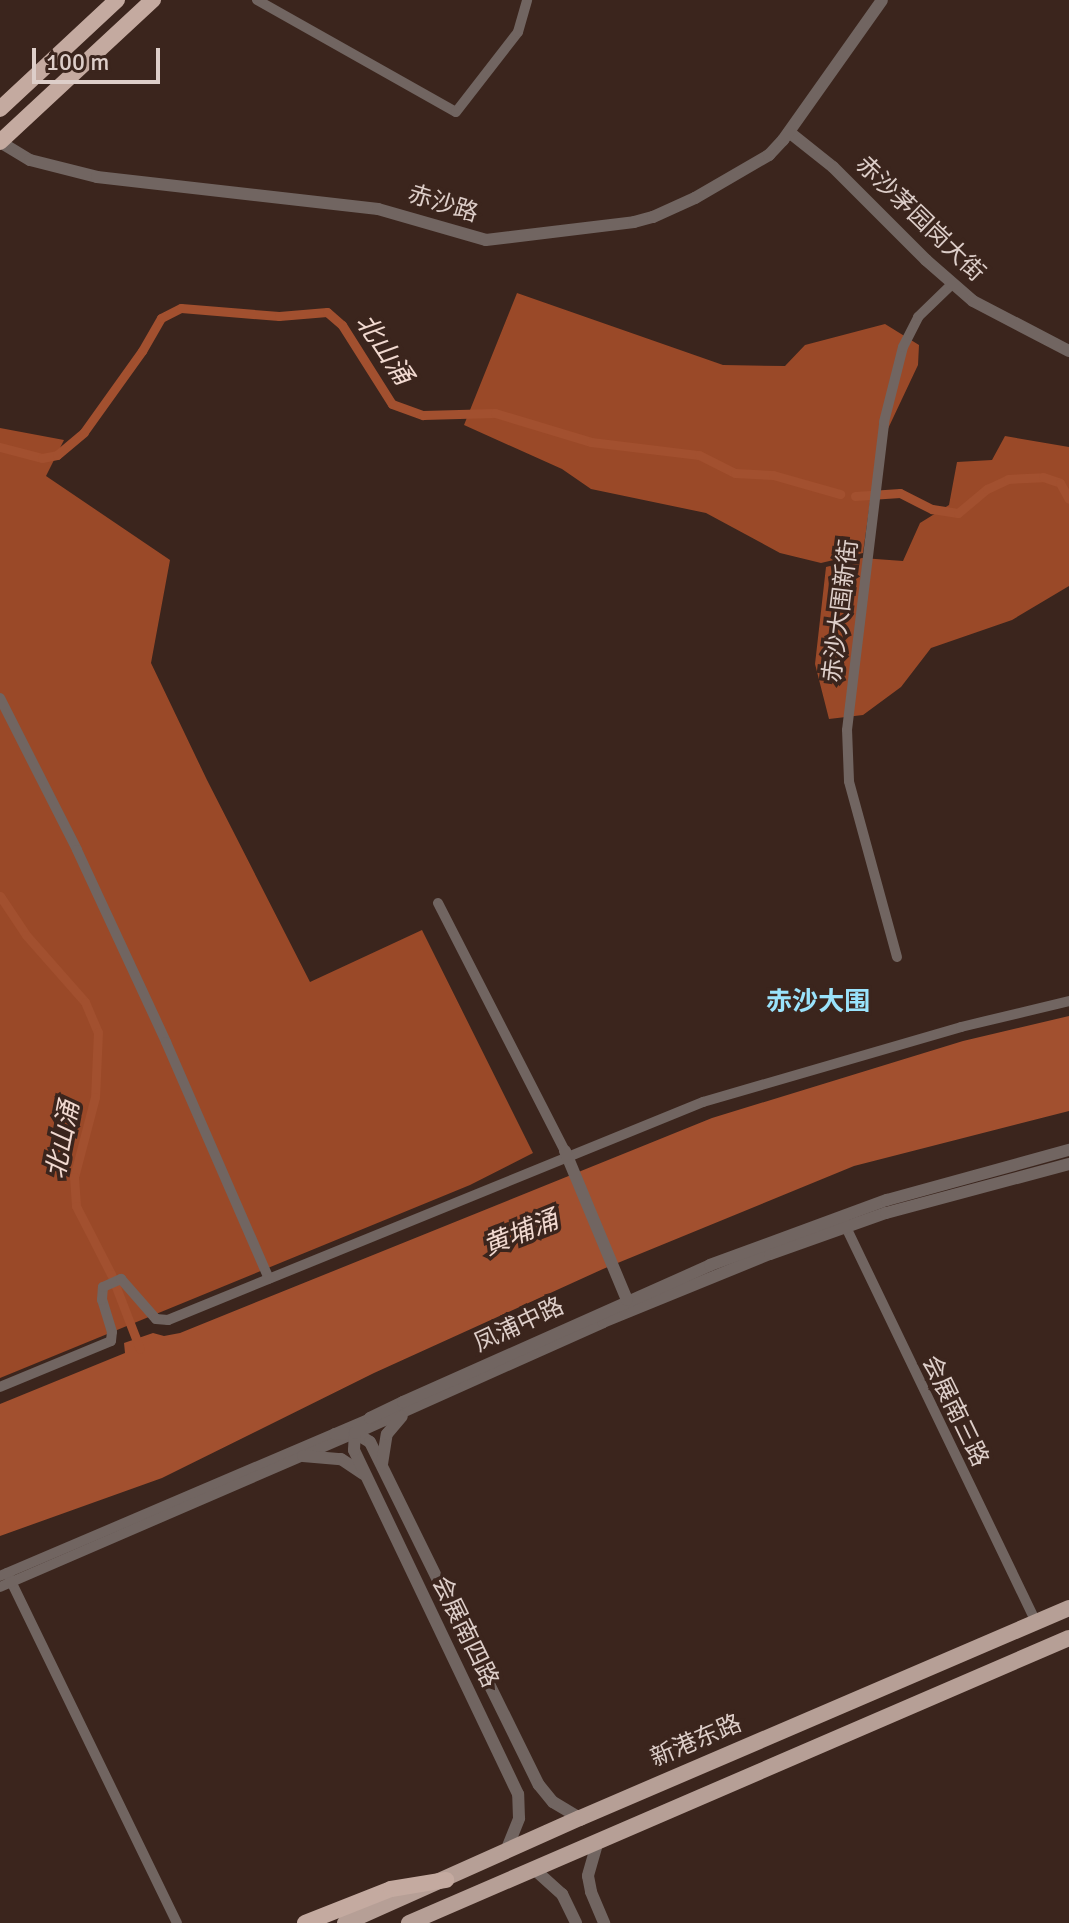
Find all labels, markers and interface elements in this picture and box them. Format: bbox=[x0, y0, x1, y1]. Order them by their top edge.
scale bar bbox=[36, 32, 164, 82]
text: 100 m bbox=[46, 47, 109, 77]
street label: 赤沙茅园岗大街 bbox=[850, 150, 990, 288]
street label: 赤沙路 bbox=[404, 180, 482, 228]
water label: 北山涌 bbox=[348, 309, 418, 391]
street label: 赤沙大围新街 bbox=[818, 538, 864, 684]
district label: 赤沙大围 bbox=[766, 987, 870, 1019]
water label: 北山涌 bbox=[41, 1099, 87, 1181]
water label: 黄埔涌 bbox=[479, 1205, 563, 1263]
street label: 凤浦中路 bbox=[469, 1292, 569, 1358]
street label: 会展南三路 bbox=[916, 1351, 994, 1471]
street label: 会展南四路 bbox=[426, 1572, 504, 1692]
street label: 新港东路 bbox=[646, 1709, 746, 1773]

